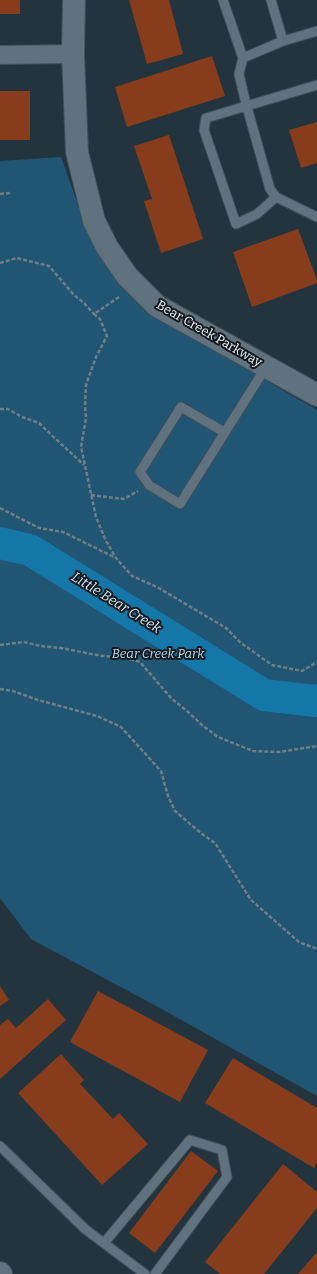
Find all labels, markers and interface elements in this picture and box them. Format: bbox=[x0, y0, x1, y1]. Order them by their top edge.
street label: Bear Creek Parkway bbox=[153, 297, 265, 371]
water label: Little Bear Creek bbox=[68, 569, 164, 637]
park label: Bear Creek Park bbox=[112, 646, 204, 662]

